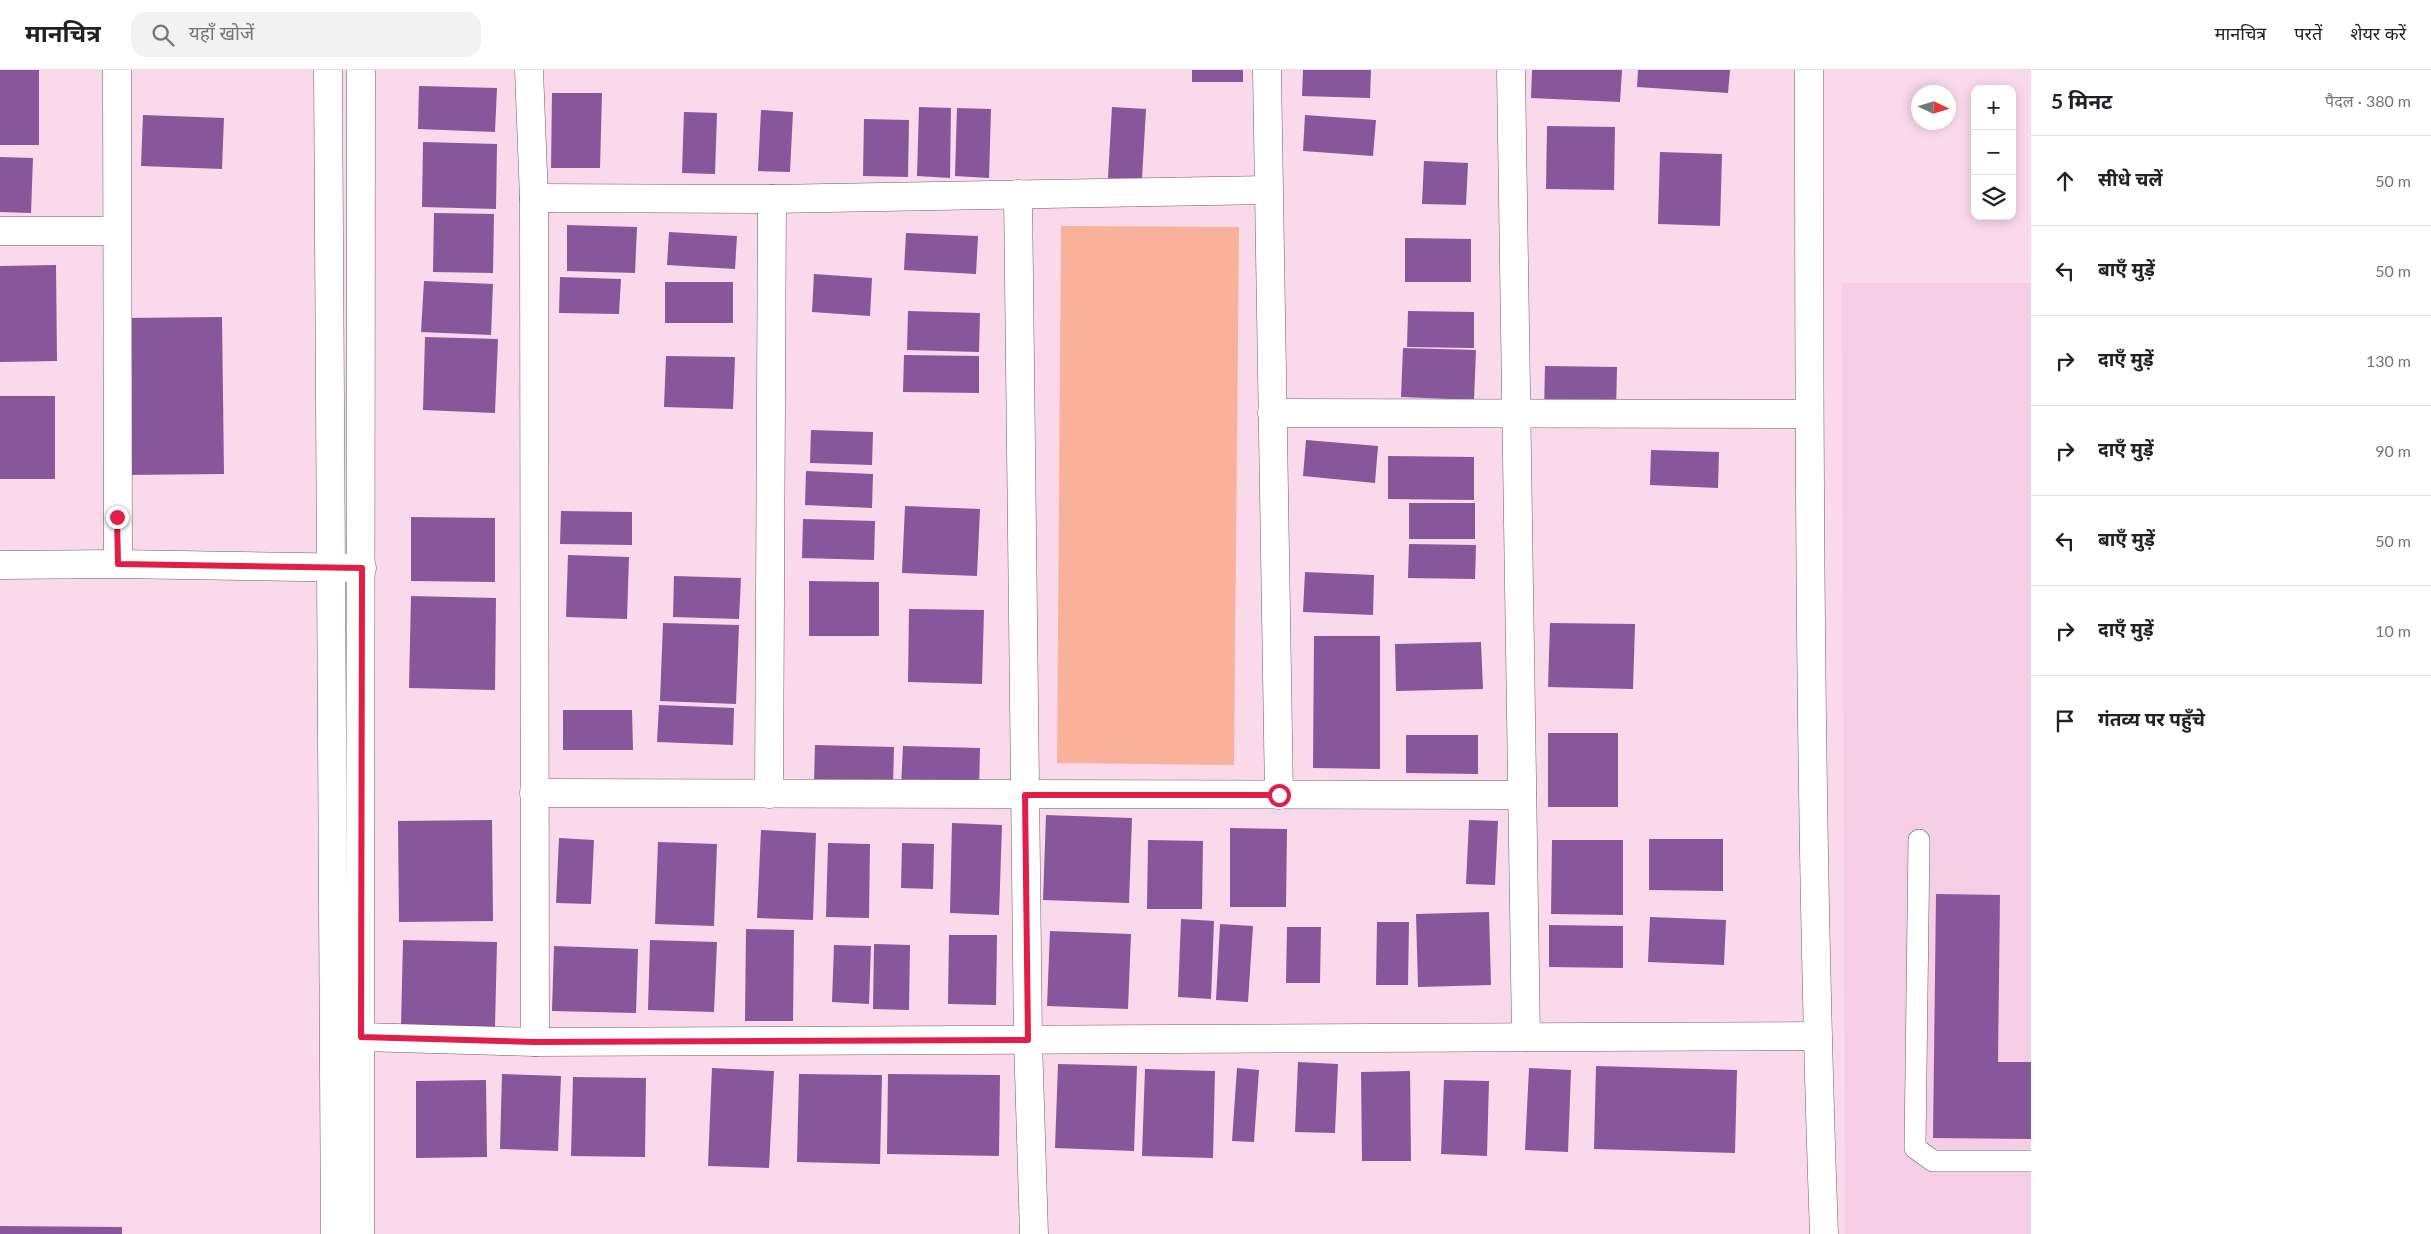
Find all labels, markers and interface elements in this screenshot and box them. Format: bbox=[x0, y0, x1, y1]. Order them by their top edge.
search box bbox=[131, 12, 481, 57]
text: मानचित्र bbox=[25, 18, 101, 47]
icon: search bbox=[149, 21, 177, 49]
text: यहाँ खोजें bbox=[189, 21, 254, 44]
text: मानचित्र bbox=[2215, 22, 2266, 44]
text: परतें bbox=[2294, 22, 2322, 44]
text: शेयर करें bbox=[2350, 22, 2406, 44]
north arrow bbox=[1911, 85, 1956, 130]
map controls bbox=[1971, 85, 2016, 220]
button: + bbox=[1971, 85, 2016, 130]
text: 5 मिनट bbox=[2051, 88, 2112, 113]
text: पैदल · 380 m bbox=[2325, 91, 2411, 110]
button: − bbox=[1971, 130, 2016, 175]
icon: ahead bbox=[2051, 167, 2079, 195]
text: सीधे चलें bbox=[2098, 167, 2163, 190]
text: 50 m bbox=[2375, 171, 2411, 190]
button: layers bbox=[1971, 175, 2016, 220]
icon: left bbox=[2051, 257, 2079, 285]
text: बाएँ मुड़ें bbox=[2098, 257, 2155, 280]
text: 50 m bbox=[2375, 261, 2411, 280]
icon: right bbox=[2051, 347, 2079, 375]
text: दाएँ मुड़ें bbox=[2098, 347, 2154, 370]
text: 130 m bbox=[2366, 351, 2411, 370]
icon: right bbox=[2051, 437, 2079, 465]
text: दाएँ मुड़ें bbox=[2098, 437, 2154, 460]
text: 90 m bbox=[2375, 441, 2411, 460]
route end bbox=[106, 506, 129, 529]
icon: left bbox=[2051, 527, 2079, 555]
text: बाएँ मुड़ें bbox=[2098, 527, 2155, 550]
text: 50 m bbox=[2375, 531, 2411, 550]
icon: right bbox=[2051, 617, 2079, 645]
text: दाएँ मुड़ें bbox=[2098, 617, 2154, 640]
text: 10 m bbox=[2375, 621, 2411, 640]
icon: arrive bbox=[2051, 707, 2079, 735]
text: गंतव्य पर पहुँचे bbox=[2098, 707, 2205, 730]
route start bbox=[1268, 784, 1291, 807]

